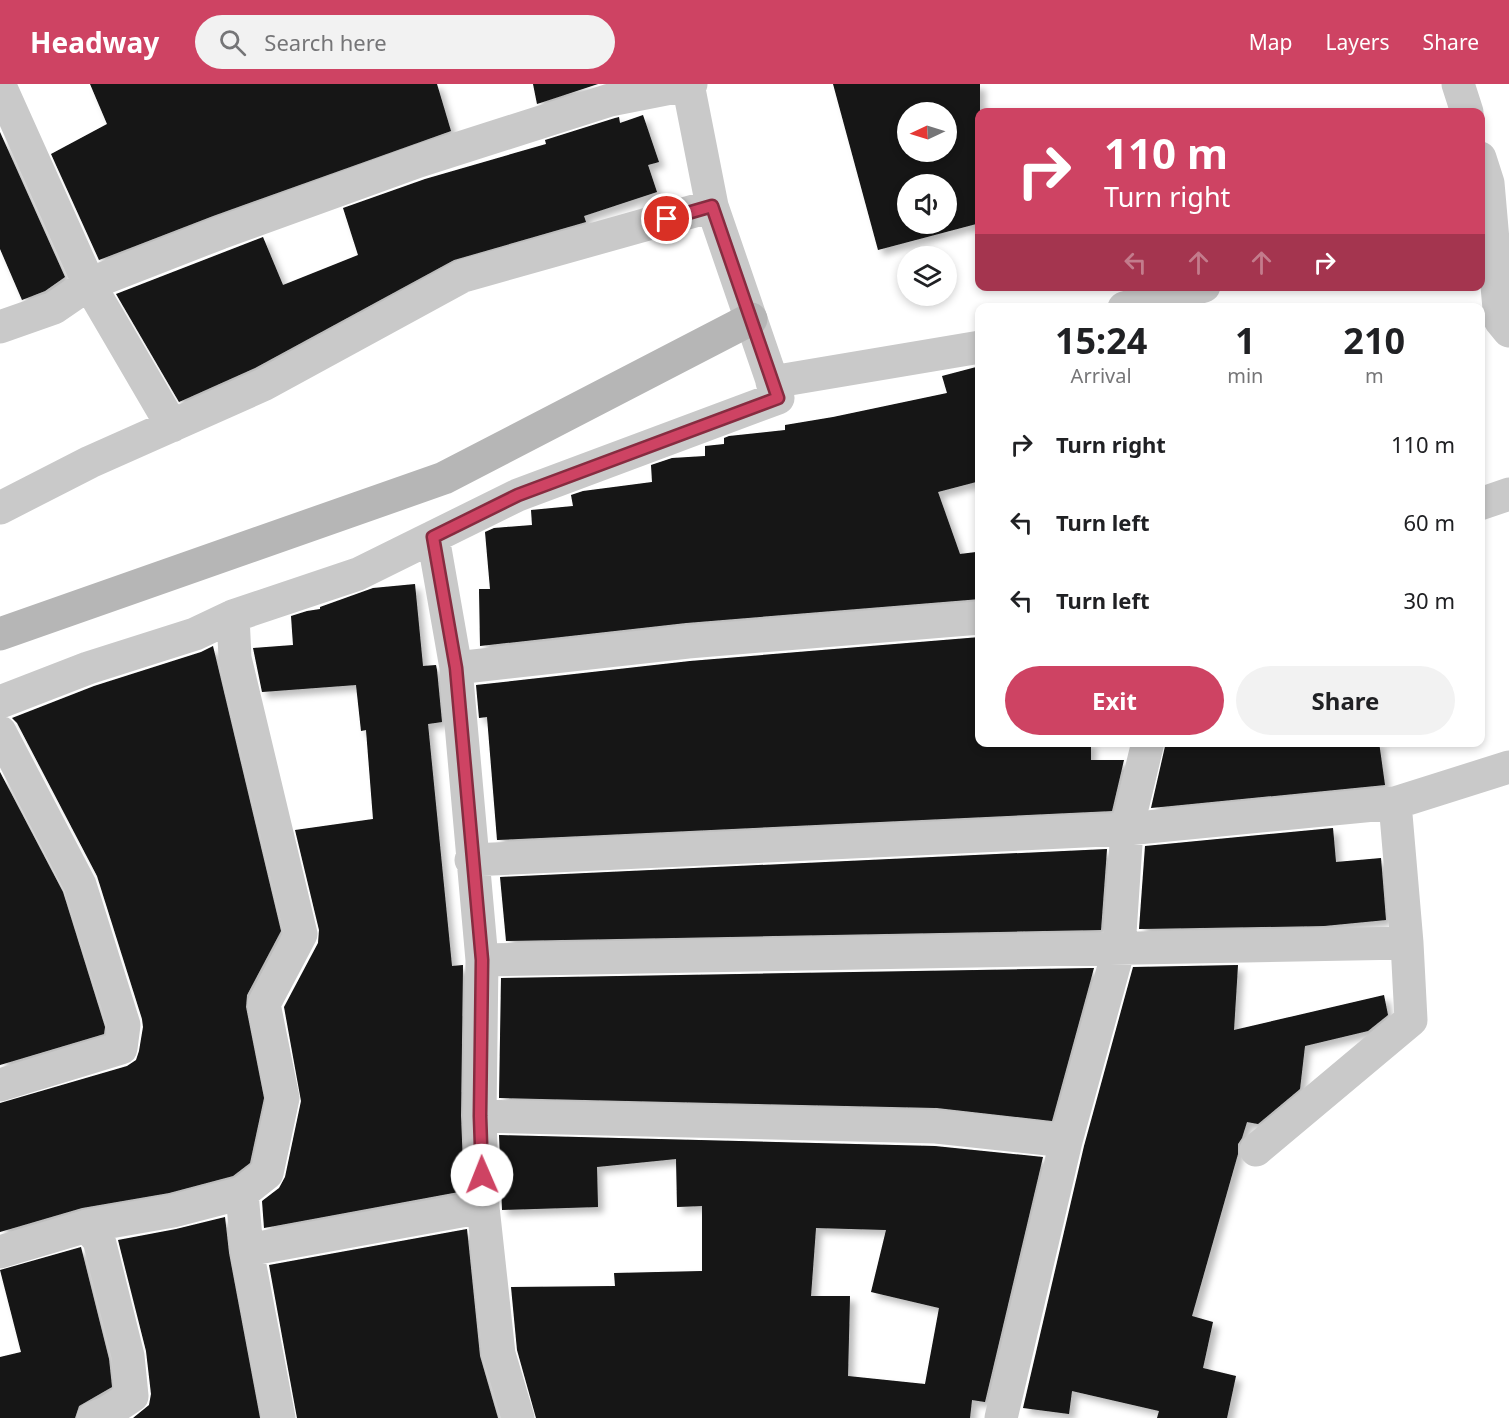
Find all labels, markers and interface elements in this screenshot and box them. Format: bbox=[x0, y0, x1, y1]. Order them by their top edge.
search box bbox=[195, 15, 615, 69]
text: Headway bbox=[30, 23, 159, 61]
icon: search bbox=[216, 26, 249, 59]
text: Search here bbox=[264, 27, 387, 57]
text: Map bbox=[1249, 28, 1293, 56]
text: Layers bbox=[1326, 28, 1390, 56]
text: Share bbox=[1423, 28, 1479, 56]
north arrow bbox=[897, 102, 957, 162]
map controls bbox=[897, 102, 957, 306]
text: 110 m bbox=[1104, 124, 1228, 181]
icon: right bbox=[1005, 132, 1083, 210]
button: sound bbox=[897, 174, 957, 234]
text: Turn right bbox=[1104, 178, 1230, 215]
pin bbox=[641, 193, 692, 244]
icon: arrive bbox=[650, 202, 683, 235]
button: layers bbox=[897, 246, 957, 306]
icon: left bbox=[1119, 246, 1152, 279]
icon: ahead bbox=[1182, 246, 1215, 279]
icon: ahead bbox=[1245, 246, 1278, 279]
icon: right bbox=[1308, 246, 1341, 279]
text: 15:24 bbox=[1055, 316, 1147, 365]
text: 1 bbox=[1235, 316, 1256, 365]
text: 210 bbox=[1343, 316, 1405, 365]
text: Arrival bbox=[1071, 362, 1132, 389]
text: min bbox=[1227, 362, 1263, 389]
text: m bbox=[1365, 362, 1384, 389]
icon: right bbox=[1005, 428, 1038, 461]
text: Turn right bbox=[1056, 429, 1166, 459]
text: 110 m bbox=[1391, 429, 1455, 459]
icon: left bbox=[1005, 506, 1038, 539]
text: Turn left bbox=[1056, 507, 1150, 537]
text: 60 m bbox=[1404, 507, 1455, 537]
icon: left bbox=[1005, 584, 1038, 617]
text: Turn left bbox=[1056, 585, 1150, 615]
text: 30 m bbox=[1404, 585, 1455, 615]
button: Exit bbox=[1005, 666, 1224, 735]
button: Share bbox=[1236, 666, 1455, 735]
position arrow bbox=[450, 1143, 514, 1207]

